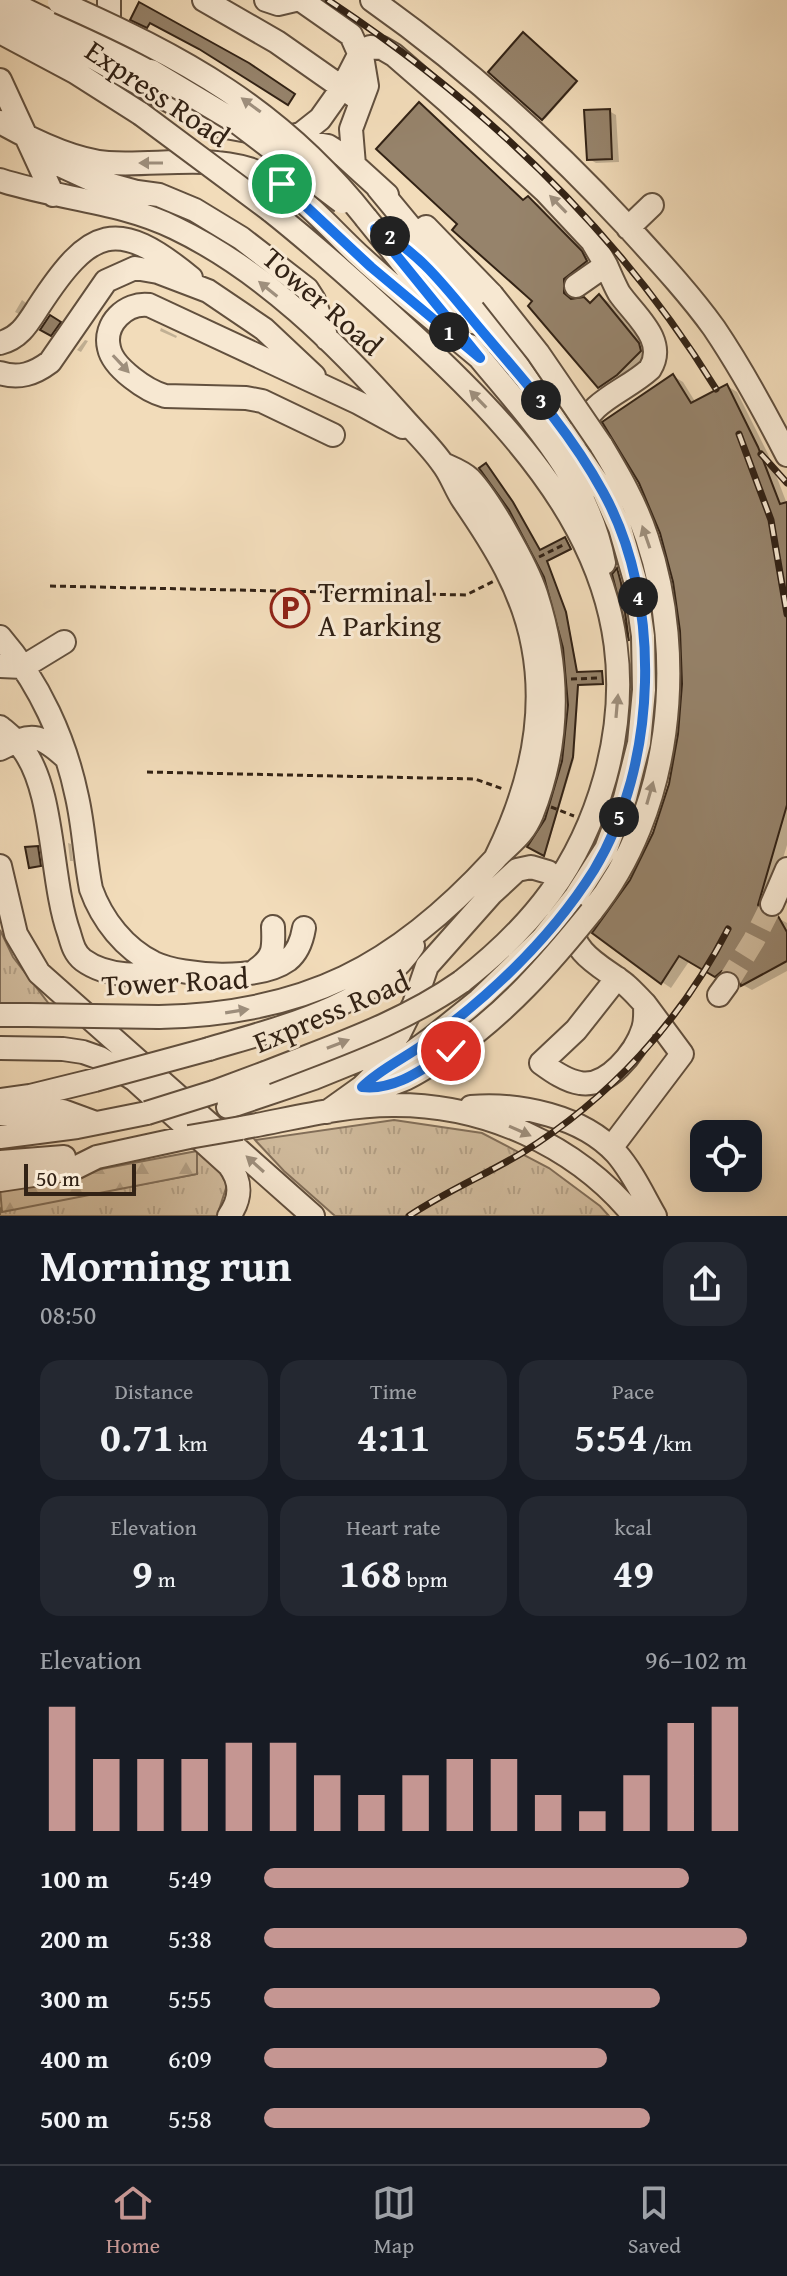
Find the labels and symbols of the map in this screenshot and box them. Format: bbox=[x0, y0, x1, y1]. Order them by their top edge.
street label: Express Road bbox=[77, 28, 239, 158]
one-way arrow bbox=[241, 98, 261, 114]
pin bbox=[248, 150, 316, 218]
one-way arrow bbox=[138, 157, 163, 169]
one-way arrow bbox=[549, 195, 567, 214]
pin: 2 bbox=[370, 216, 410, 256]
street label: Tower Road bbox=[253, 236, 393, 366]
one-way arrow bbox=[258, 281, 278, 298]
pin: 1 bbox=[429, 312, 469, 352]
one-way arrow bbox=[111, 354, 129, 373]
pin: 3 bbox=[521, 380, 561, 420]
one-way arrow bbox=[470, 389, 488, 408]
one-way arrow bbox=[640, 525, 652, 549]
place label: Terminal A Parking bbox=[318, 569, 441, 647]
pin: 4 bbox=[618, 577, 658, 617]
parking icon: Terminal A Parking bbox=[269, 587, 311, 629]
one-way arrow bbox=[611, 693, 624, 718]
one-way arrow bbox=[644, 780, 656, 805]
pin: 5 bbox=[599, 797, 639, 837]
street label: Tower Road bbox=[100, 955, 250, 1007]
street label: Express Road bbox=[246, 958, 416, 1064]
one-way arrow bbox=[224, 1005, 249, 1017]
pin bbox=[417, 1017, 485, 1085]
one-way arrow bbox=[326, 1038, 350, 1051]
one-way arrow bbox=[508, 1125, 532, 1138]
one-way arrow bbox=[246, 1155, 265, 1173]
scale bar bbox=[24, 1160, 136, 1196]

